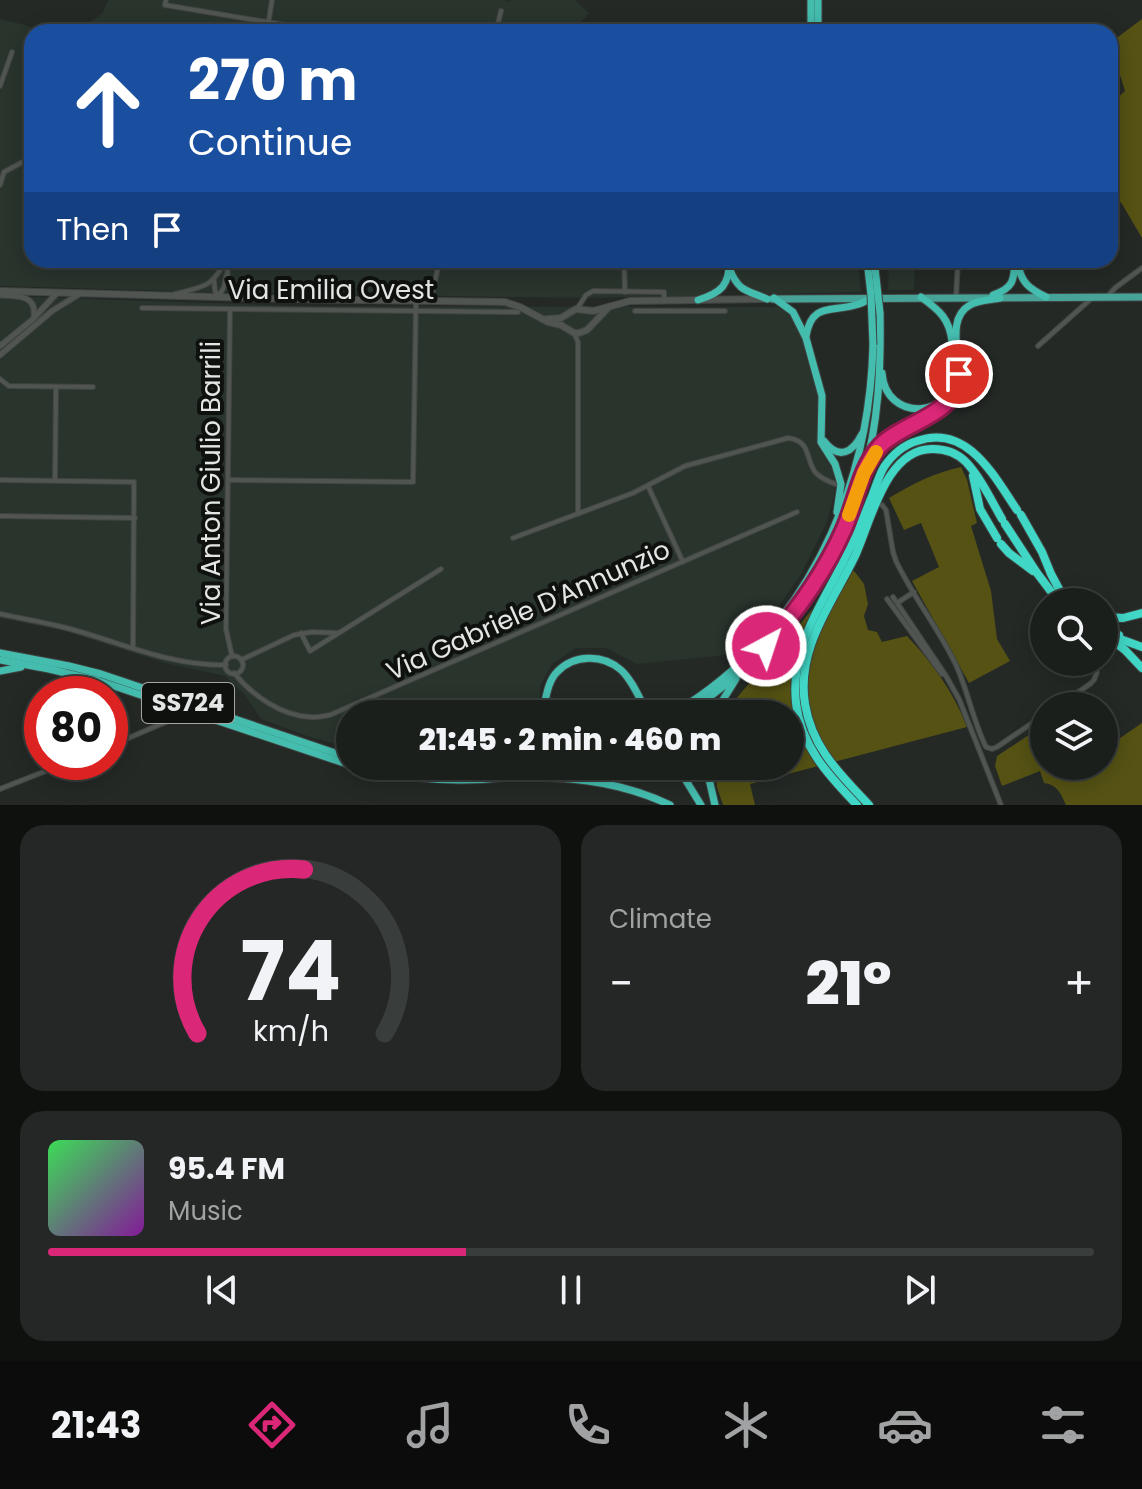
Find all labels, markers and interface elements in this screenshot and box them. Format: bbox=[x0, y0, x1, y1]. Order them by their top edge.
text: 270 m bbox=[188, 41, 358, 120]
icon: ahead bbox=[56, 56, 160, 160]
text: Continue bbox=[188, 117, 352, 168]
text: Then bbox=[56, 208, 129, 251]
icon: arrive bbox=[145, 208, 189, 252]
street label: Via Emilia Ovest bbox=[228, 272, 434, 308]
pin bbox=[925, 340, 993, 408]
street label: Via Anton Giulio Barrili bbox=[193, 341, 229, 625]
icon: arrive bbox=[937, 352, 981, 396]
street label: Via Gabriele D'Annunzio bbox=[380, 531, 676, 689]
map controls bbox=[1030, 588, 1118, 780]
button: search bbox=[1030, 588, 1118, 676]
position arrow bbox=[724, 604, 808, 688]
speed limit sign: 80 bbox=[24, 676, 128, 780]
road number: SS724 bbox=[142, 683, 234, 723]
button: layers bbox=[1030, 692, 1118, 780]
text: 21:45 · 2 min · 460 m bbox=[419, 718, 721, 761]
text: Climate bbox=[609, 901, 712, 937]
text: 74 bbox=[240, 913, 341, 1029]
text: 21° bbox=[806, 942, 892, 1026]
text: − bbox=[609, 953, 633, 1014]
text: + bbox=[1064, 953, 1094, 1014]
text: km/h bbox=[252, 1011, 329, 1051]
text: 95.4 FM bbox=[168, 1147, 285, 1190]
text: Music bbox=[168, 1193, 243, 1229]
icon: previous bbox=[200, 1268, 244, 1312]
icon: pause bbox=[549, 1268, 593, 1312]
icon: next bbox=[898, 1268, 942, 1312]
icon: directions bbox=[244, 1397, 300, 1453]
icon: music bbox=[402, 1397, 458, 1453]
icon: phone bbox=[560, 1397, 616, 1453]
icon: climate bbox=[718, 1397, 774, 1453]
icon: car bbox=[877, 1397, 933, 1453]
icon: filters bbox=[1035, 1397, 1091, 1453]
text: 21:43 bbox=[51, 1400, 142, 1451]

